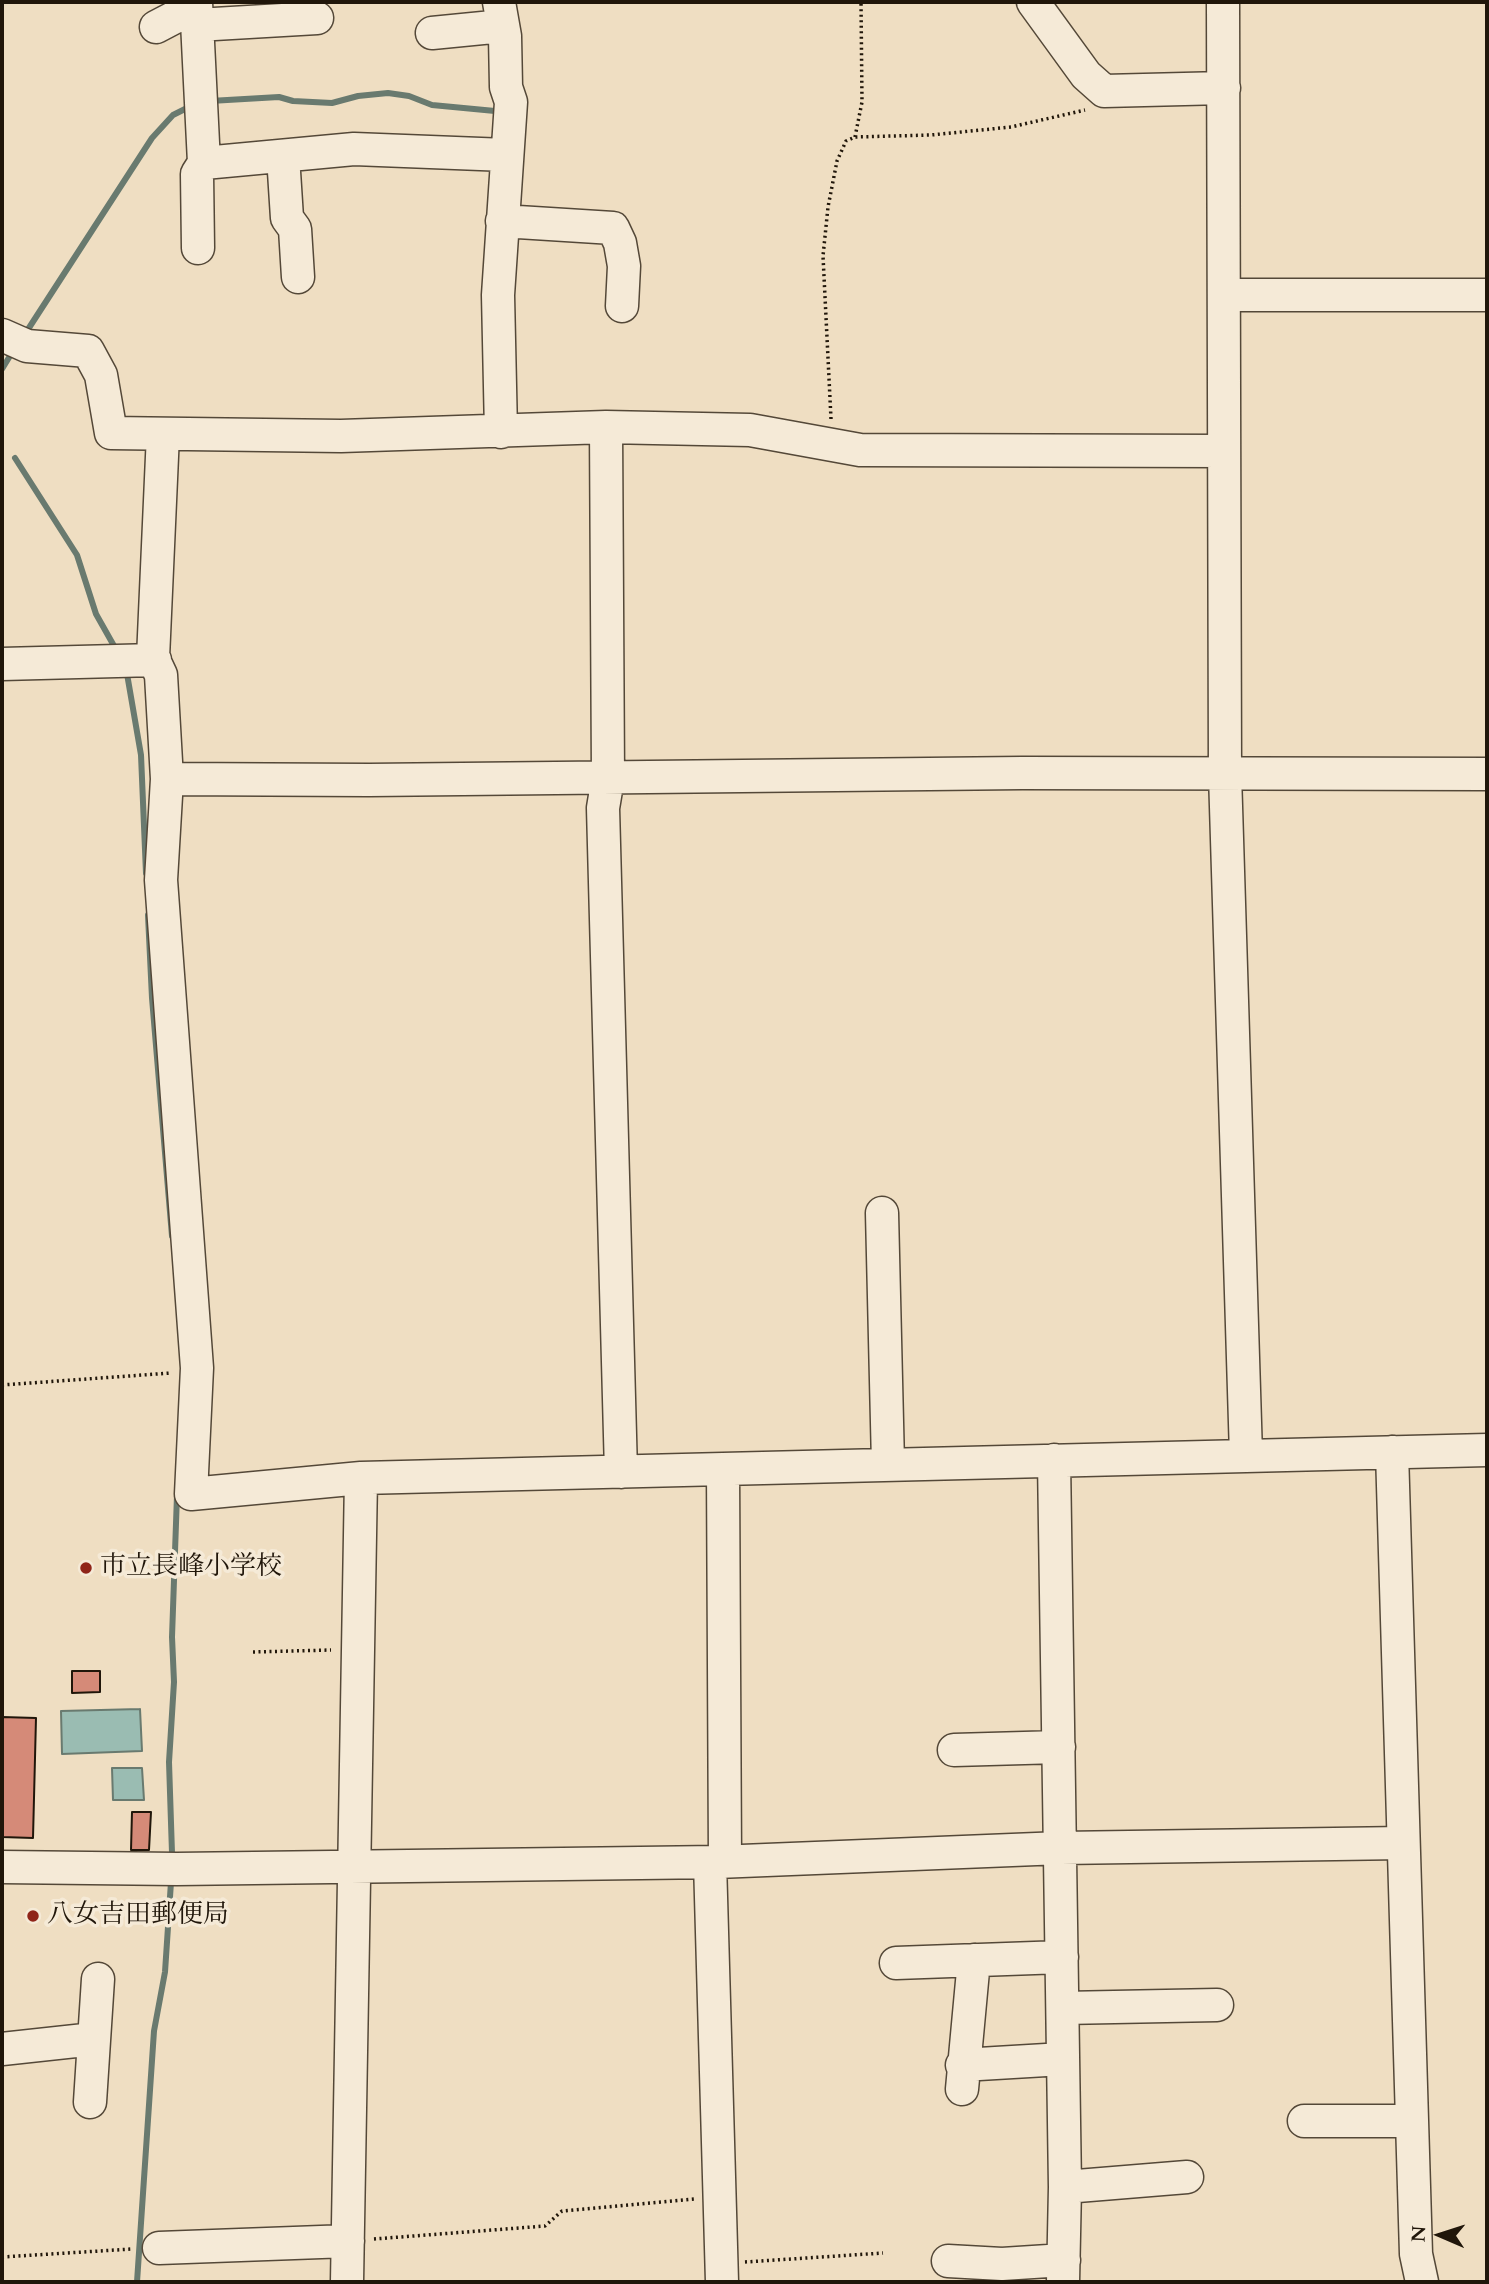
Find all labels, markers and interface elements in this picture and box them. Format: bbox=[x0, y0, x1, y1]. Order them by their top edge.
place label: 市立長峰小学校 bbox=[100, 1552, 282, 1584]
marker: 市立長峰小学校 bbox=[78, 1560, 94, 1576]
place label: 八女吉田郵便局 bbox=[47, 1900, 229, 1932]
marker: 八女吉田郵便局 bbox=[25, 1908, 41, 1924]
north arrow bbox=[1405, 2200, 1475, 2270]
text: N bbox=[1406, 2225, 1432, 2243]

